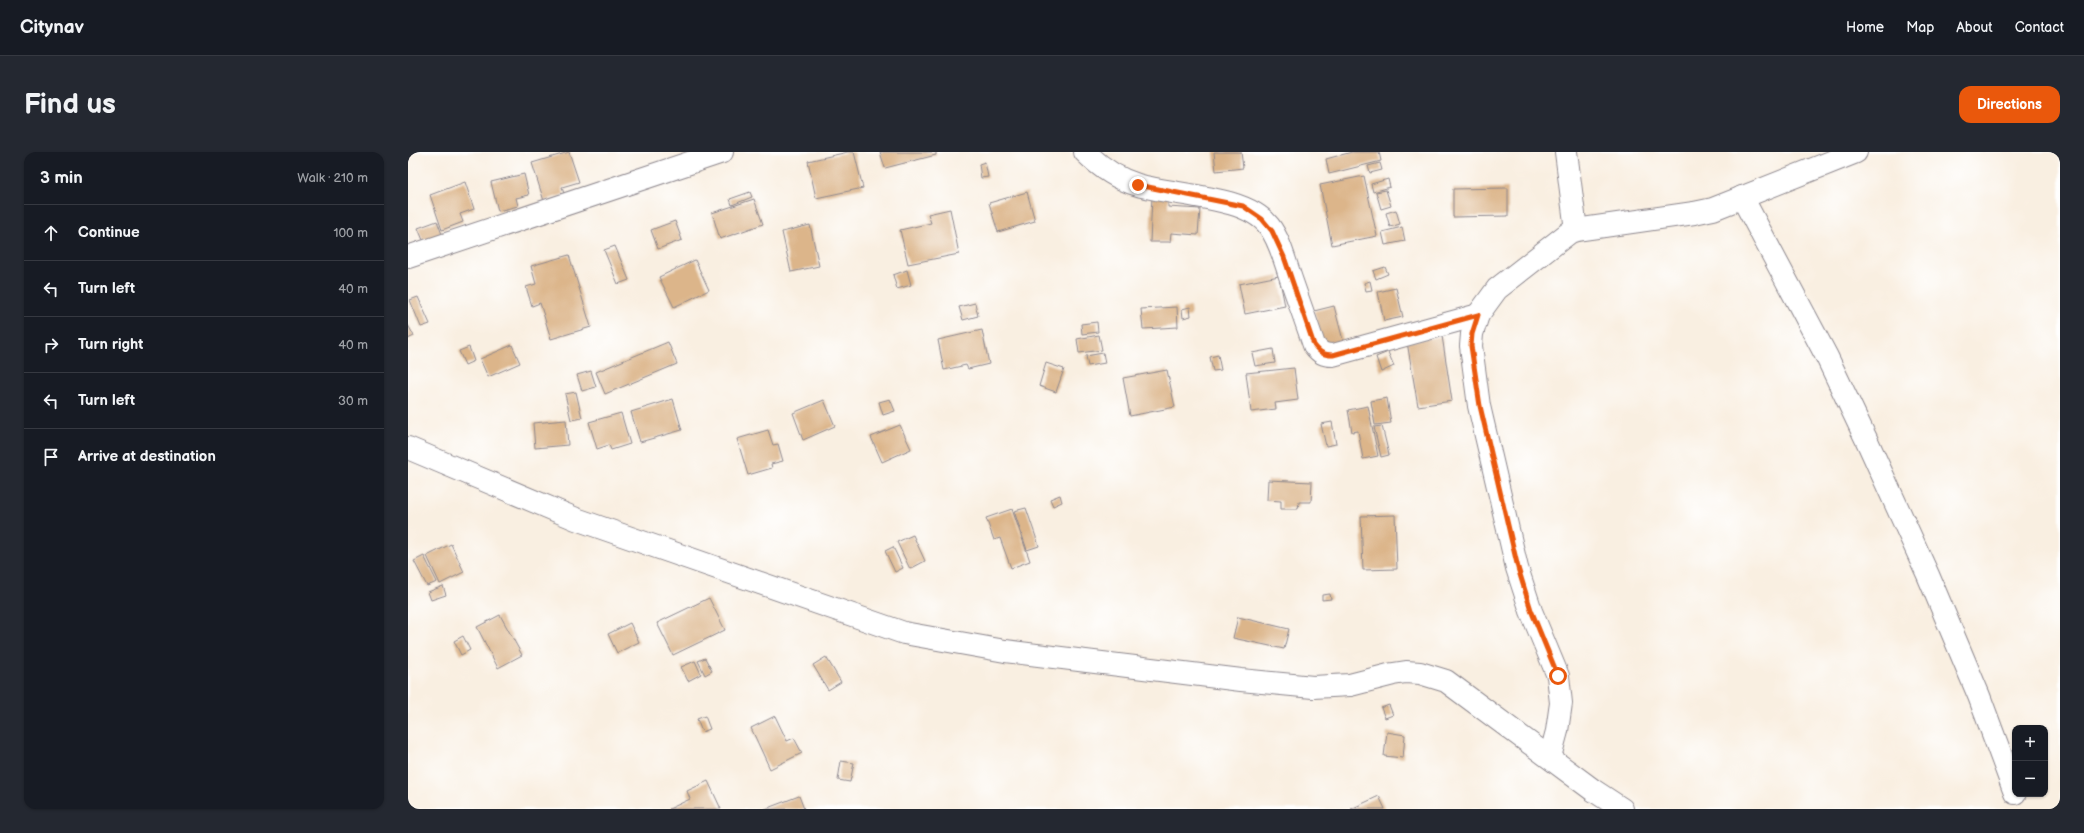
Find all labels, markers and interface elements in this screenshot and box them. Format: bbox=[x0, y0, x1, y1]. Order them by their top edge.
text: Citynav bbox=[20, 16, 84, 39]
text: Home bbox=[1846, 19, 1884, 36]
text: Map bbox=[1906, 19, 1934, 36]
text: About bbox=[1956, 19, 1993, 36]
text: Contact bbox=[2015, 19, 2064, 36]
button: Directions bbox=[1959, 86, 2060, 123]
text: Find us bbox=[24, 88, 116, 121]
text: 3 min bbox=[40, 168, 83, 188]
text: Walk · 210 m bbox=[297, 170, 368, 186]
route end bbox=[1129, 176, 1147, 194]
icon: ahead bbox=[40, 222, 62, 244]
text: Continue bbox=[78, 223, 140, 242]
text: 100 m bbox=[333, 225, 368, 241]
icon: left bbox=[40, 278, 62, 300]
text: Turn left bbox=[78, 279, 135, 298]
text: 40 m bbox=[338, 281, 368, 297]
icon: right bbox=[40, 334, 62, 356]
text: Turn right bbox=[78, 335, 143, 354]
text: 40 m bbox=[338, 337, 368, 353]
icon: left bbox=[40, 390, 62, 412]
text: Turn left bbox=[78, 391, 135, 410]
text: 30 m bbox=[338, 393, 368, 409]
icon: arrive bbox=[40, 446, 62, 468]
text: Arrive at destination bbox=[78, 447, 216, 466]
route start bbox=[1549, 667, 1567, 685]
map controls bbox=[2012, 725, 2048, 797]
button: + bbox=[2012, 725, 2048, 761]
button: − bbox=[2012, 761, 2048, 797]

